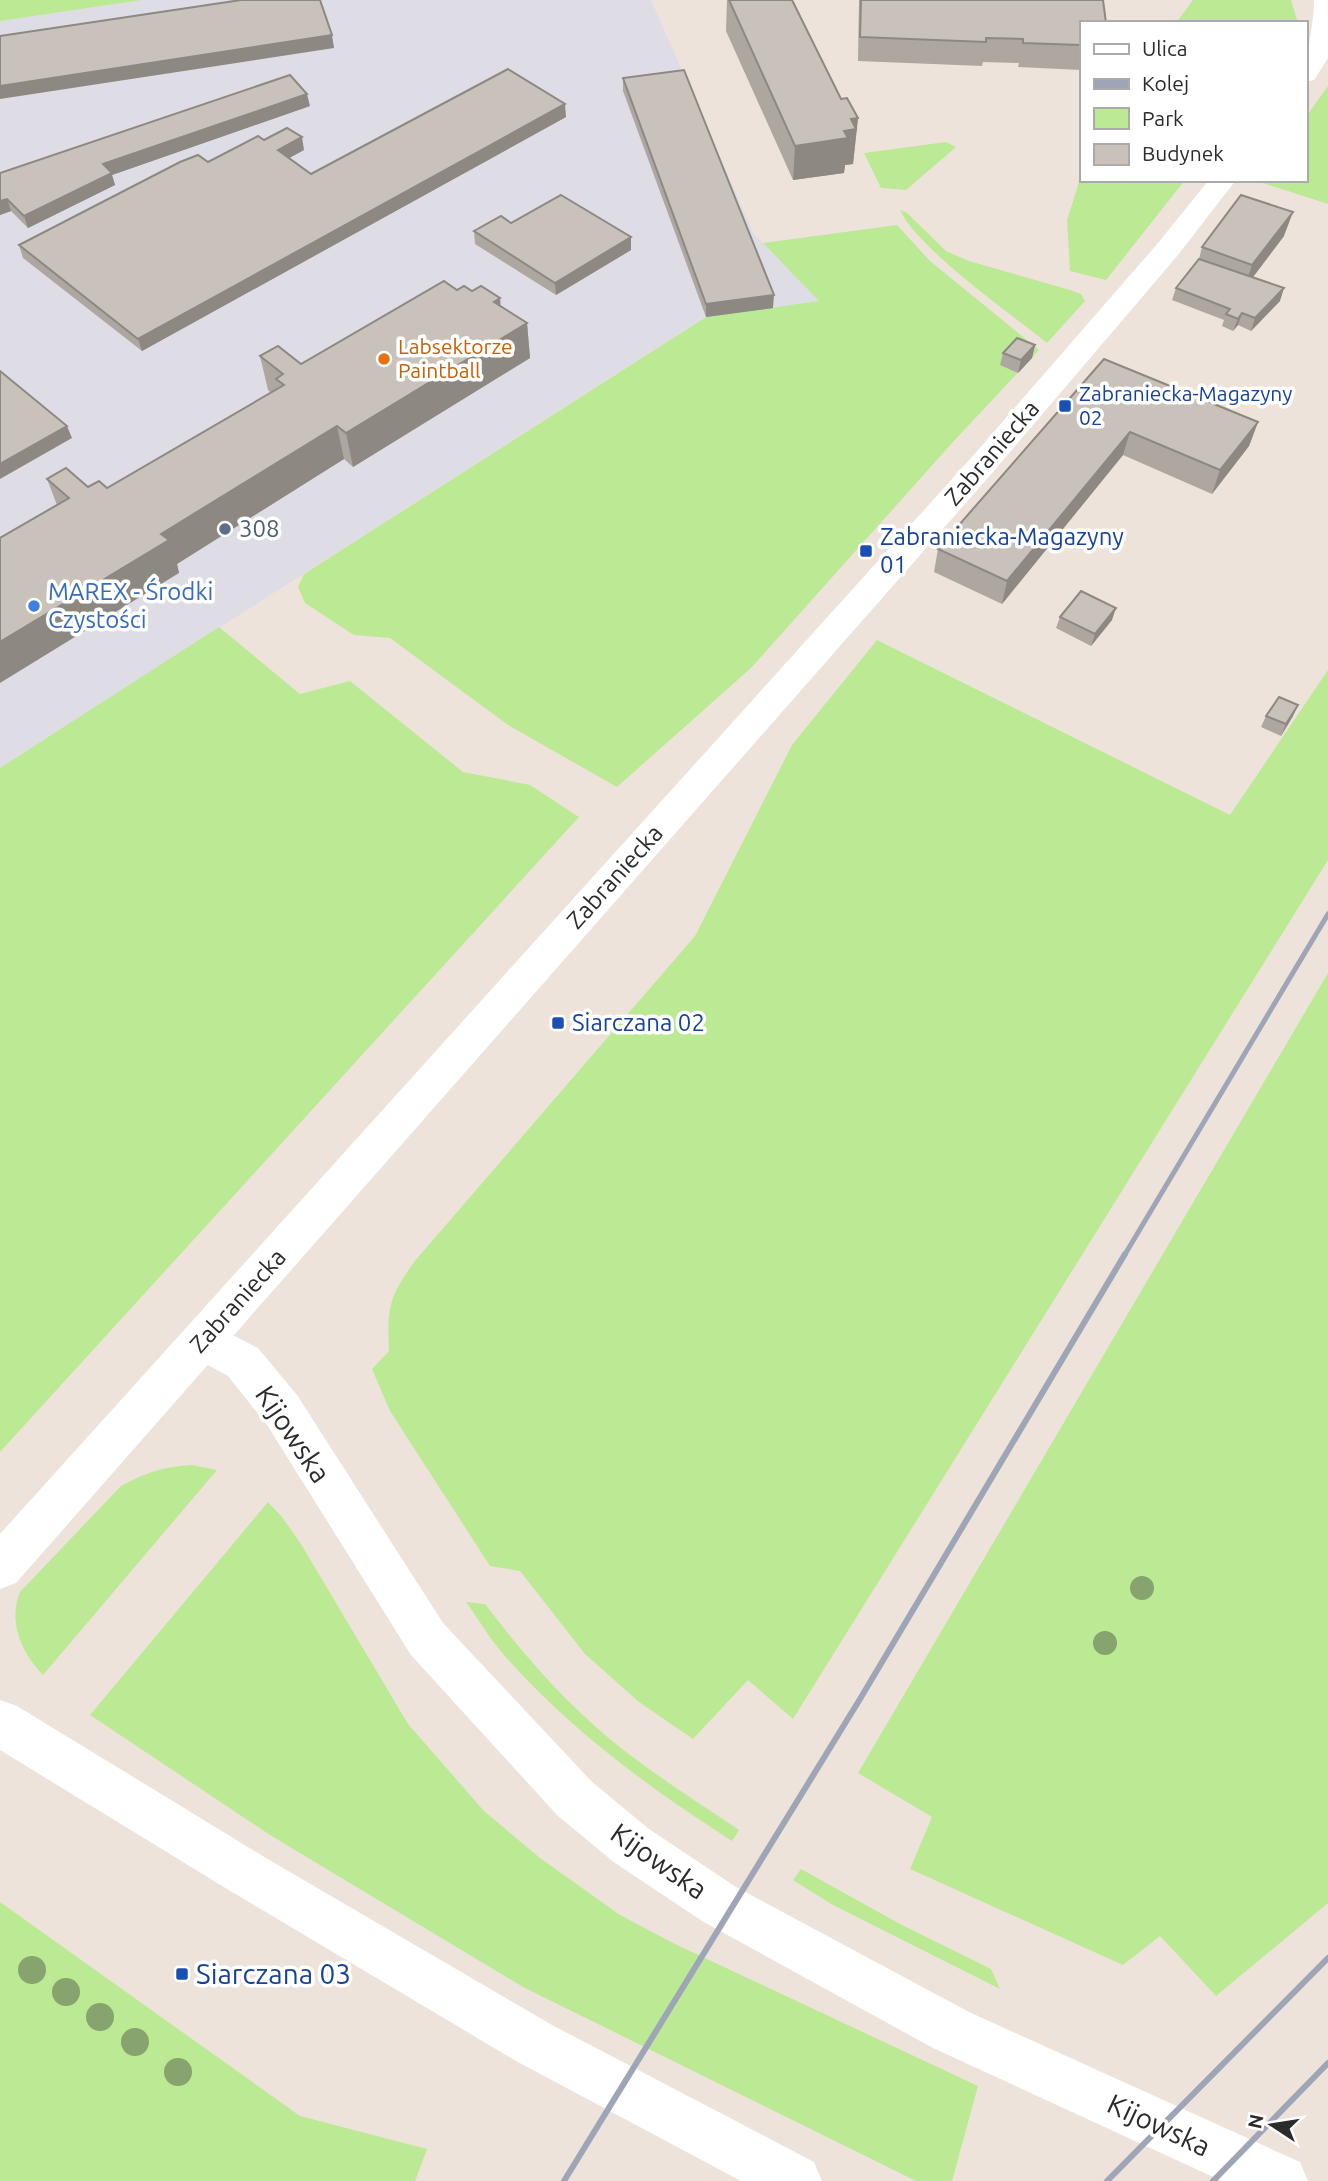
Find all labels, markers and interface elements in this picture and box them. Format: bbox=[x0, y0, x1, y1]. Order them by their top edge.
legend bbox=[1080, 21, 1307, 182]
text: Ulica bbox=[1142, 36, 1187, 60]
text: Kolej bbox=[1142, 71, 1189, 95]
text: Park bbox=[1142, 106, 1184, 130]
text: Budynek bbox=[1142, 141, 1224, 165]
place label: Labsektorze Paintball bbox=[398, 334, 513, 382]
marker: Labsektorze Paintball bbox=[376, 351, 392, 367]
place label: Zabraniecka-Magazyny 02 bbox=[1079, 381, 1292, 429]
street label: Zabraniecka bbox=[939, 395, 1044, 511]
marker: Zabraniecka-Magazyny 02 bbox=[1057, 398, 1073, 414]
place label: 308 bbox=[239, 515, 280, 542]
marker: 308 bbox=[217, 521, 233, 537]
place label: Zabraniecka-Magazyny 01 bbox=[880, 523, 1124, 578]
marker: Zabraniecka-Magazyny 01 bbox=[858, 543, 874, 559]
place label: MAREX - Środki Czystości bbox=[48, 577, 213, 633]
marker: MAREX - Środki Czystości bbox=[26, 598, 42, 614]
street label: Zabraniecka bbox=[561, 819, 668, 934]
place label: Siarczana 02 bbox=[572, 1009, 705, 1036]
marker: Siarczana 02 bbox=[550, 1015, 566, 1031]
street label: Zabraniecka bbox=[184, 1243, 291, 1358]
street label: Kijowska bbox=[250, 1379, 337, 1488]
street label: Kijowska bbox=[605, 1816, 713, 1905]
place label: Siarczana 03 bbox=[196, 1958, 351, 1989]
marker: Siarczana 03 bbox=[174, 1966, 190, 1982]
street label: Kijowska bbox=[1103, 2087, 1216, 2162]
north arrow bbox=[1237, 2090, 1307, 2160]
text: N bbox=[1243, 2112, 1268, 2131]

